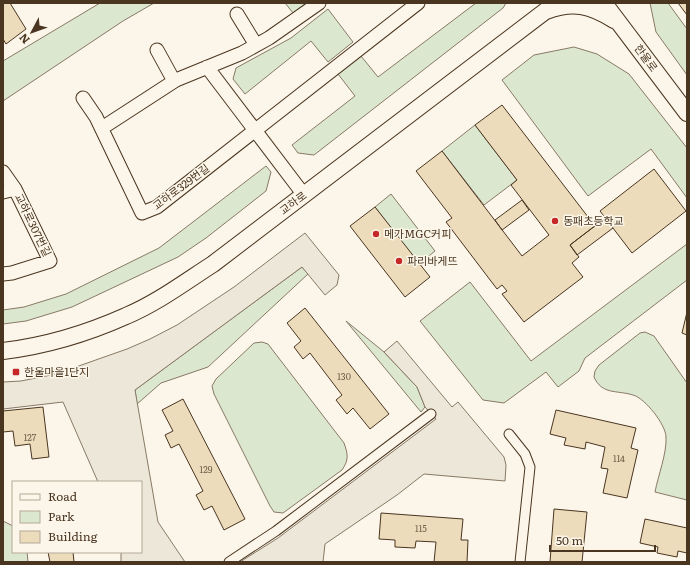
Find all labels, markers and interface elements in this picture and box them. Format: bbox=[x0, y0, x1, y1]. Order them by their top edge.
north arrow bbox=[12, 12, 52, 52]
text: N bbox=[15, 30, 33, 48]
street label: 한울로 bbox=[631, 40, 662, 74]
street label: 교하로329번길 bbox=[149, 159, 212, 213]
street label: 교하로 bbox=[275, 187, 309, 218]
street label: 교하로307번길 bbox=[12, 190, 56, 259]
place label: 동패초등학교 bbox=[563, 212, 624, 228]
marker: 동패초등학교 bbox=[550, 216, 560, 226]
place label: 메가MGC커피 bbox=[384, 225, 451, 241]
marker: 메가MGC커피 bbox=[371, 229, 381, 239]
place label: 파리바게뜨 bbox=[407, 252, 458, 268]
marker: 파리바게뜨 bbox=[394, 256, 404, 266]
place label: 한울마을1단지 bbox=[24, 363, 89, 379]
marker: 한울마을1단지 bbox=[11, 367, 21, 377]
house number: 130 bbox=[337, 369, 351, 383]
house number: 127 bbox=[24, 430, 37, 444]
house number: 114 bbox=[613, 451, 625, 465]
house number: 129 bbox=[200, 462, 213, 476]
legend bbox=[12, 481, 142, 553]
text: Road bbox=[48, 487, 78, 505]
text: Park bbox=[48, 507, 75, 525]
house number: 115 bbox=[415, 521, 427, 535]
text: Building bbox=[48, 527, 98, 545]
scale bar bbox=[550, 527, 655, 553]
text: 50 m bbox=[556, 531, 583, 549]

